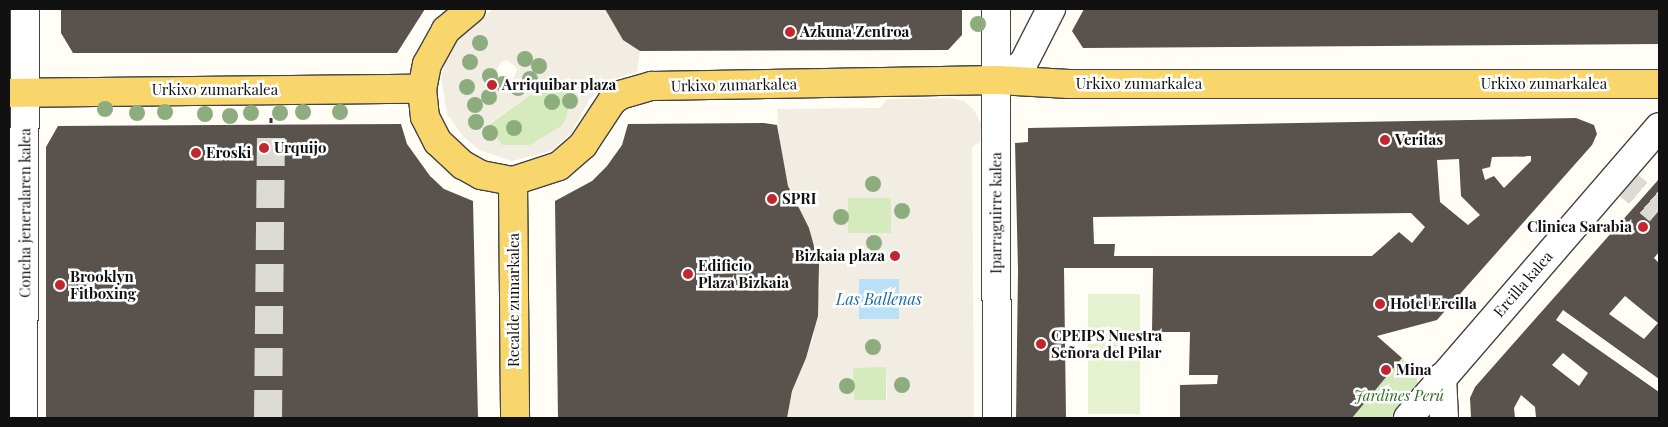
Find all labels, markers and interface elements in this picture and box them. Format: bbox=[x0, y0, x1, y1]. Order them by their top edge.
place label: Azkuna Zentroa bbox=[800, 23, 909, 41]
marker: Azkuna Zentroa bbox=[784, 26, 796, 38]
street label: Urkixo zumarkalea bbox=[671, 75, 797, 95]
street label: Urkixo zumarkalea bbox=[1076, 75, 1202, 93]
street label: Urkixo zumarkalea bbox=[1481, 75, 1607, 93]
place label: Arriquibar plaza bbox=[502, 76, 617, 94]
marker: Arriquibar plaza bbox=[486, 79, 498, 91]
street label: Urkixo zumarkalea bbox=[152, 81, 278, 99]
street label: Concha jeneralaren kalea bbox=[16, 128, 34, 298]
place label: Veritas bbox=[1395, 131, 1443, 149]
marker: Veritas bbox=[1379, 134, 1391, 146]
place label: Urquijo bbox=[274, 139, 326, 157]
marker: Urquijo bbox=[258, 142, 270, 154]
place label: Eroski bbox=[206, 144, 251, 162]
marker: Eroski bbox=[190, 147, 202, 159]
street label: Iparraguirre kalea bbox=[987, 152, 1005, 274]
place label: SPRI bbox=[782, 190, 816, 208]
marker: SPRI bbox=[766, 193, 778, 205]
place label: Clinica Sarabia bbox=[1527, 218, 1632, 236]
marker: Clinica Sarabia bbox=[1636, 220, 1650, 234]
street label: Recalde zumarkalea bbox=[505, 233, 523, 367]
place label: Bizkaia plaza bbox=[794, 247, 885, 265]
street label: Ercilla kalea bbox=[1489, 247, 1557, 321]
marker: Bizkaia plaza bbox=[889, 250, 901, 262]
place label: Edificio Plaza Bizkaia bbox=[698, 256, 789, 291]
place label: Brooklyn Fitboxing bbox=[70, 267, 136, 302]
marker: Edificio Plaza Bizkaia bbox=[682, 268, 694, 280]
marker: Brooklyn Fitboxing bbox=[54, 279, 66, 291]
water label: Las Ballenas bbox=[836, 289, 922, 309]
place label: Hotel Ercilla bbox=[1390, 295, 1477, 313]
marker: Hotel Ercilla bbox=[1374, 298, 1386, 310]
place label: CPEIPS Nuestra Señora del Pilar bbox=[1051, 326, 1162, 361]
marker: CPEIPS Nuestra Señora del Pilar bbox=[1035, 338, 1047, 350]
place label: Mina bbox=[1396, 361, 1432, 379]
marker: Mina bbox=[1380, 364, 1392, 376]
park label: Jardines Perú bbox=[1354, 387, 1444, 405]

